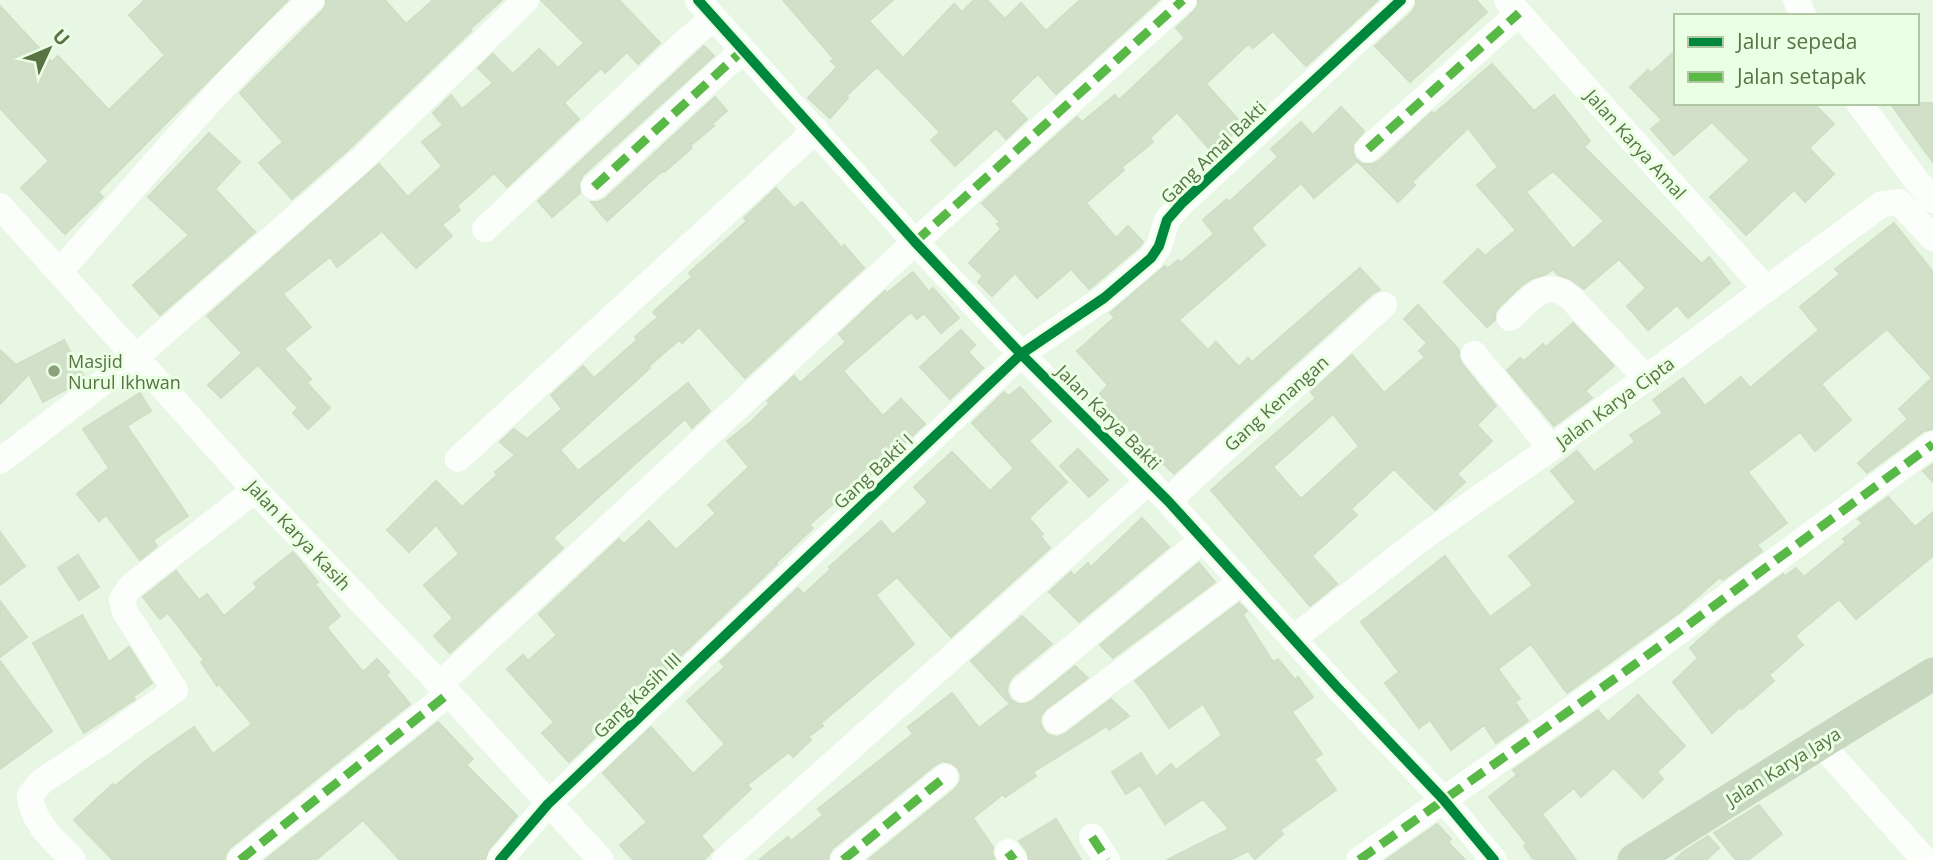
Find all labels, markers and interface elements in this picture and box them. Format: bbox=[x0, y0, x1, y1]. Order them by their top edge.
north arrow bbox=[14, 14, 84, 84]
legend bbox=[1674, 14, 1919, 105]
text: U bbox=[47, 23, 76, 51]
text: Jalur sepeda bbox=[1735, 27, 1857, 55]
text: Jalan setapak bbox=[1735, 62, 1866, 90]
street label: Jalan Karya Amal bbox=[1579, 83, 1692, 204]
street label: Gang Amal Bakti bbox=[1155, 95, 1271, 209]
place label: Masjid Nurul Ikhwan bbox=[68, 349, 181, 394]
street label: Gang Kenangan bbox=[1219, 350, 1333, 456]
street label: Jalan Karya Cipta bbox=[1550, 351, 1679, 454]
street label: Jalan Karya Bakti bbox=[1050, 358, 1167, 475]
marker: Masjid Nurul Ikhwan bbox=[46, 363, 62, 379]
street label: Gang Bakti I bbox=[828, 428, 918, 514]
street label: Jalan Karya Kasih bbox=[240, 473, 356, 595]
street label: Gang Kasih III bbox=[588, 647, 686, 743]
street label: Jalan Karya Jaya bbox=[1719, 721, 1845, 812]

